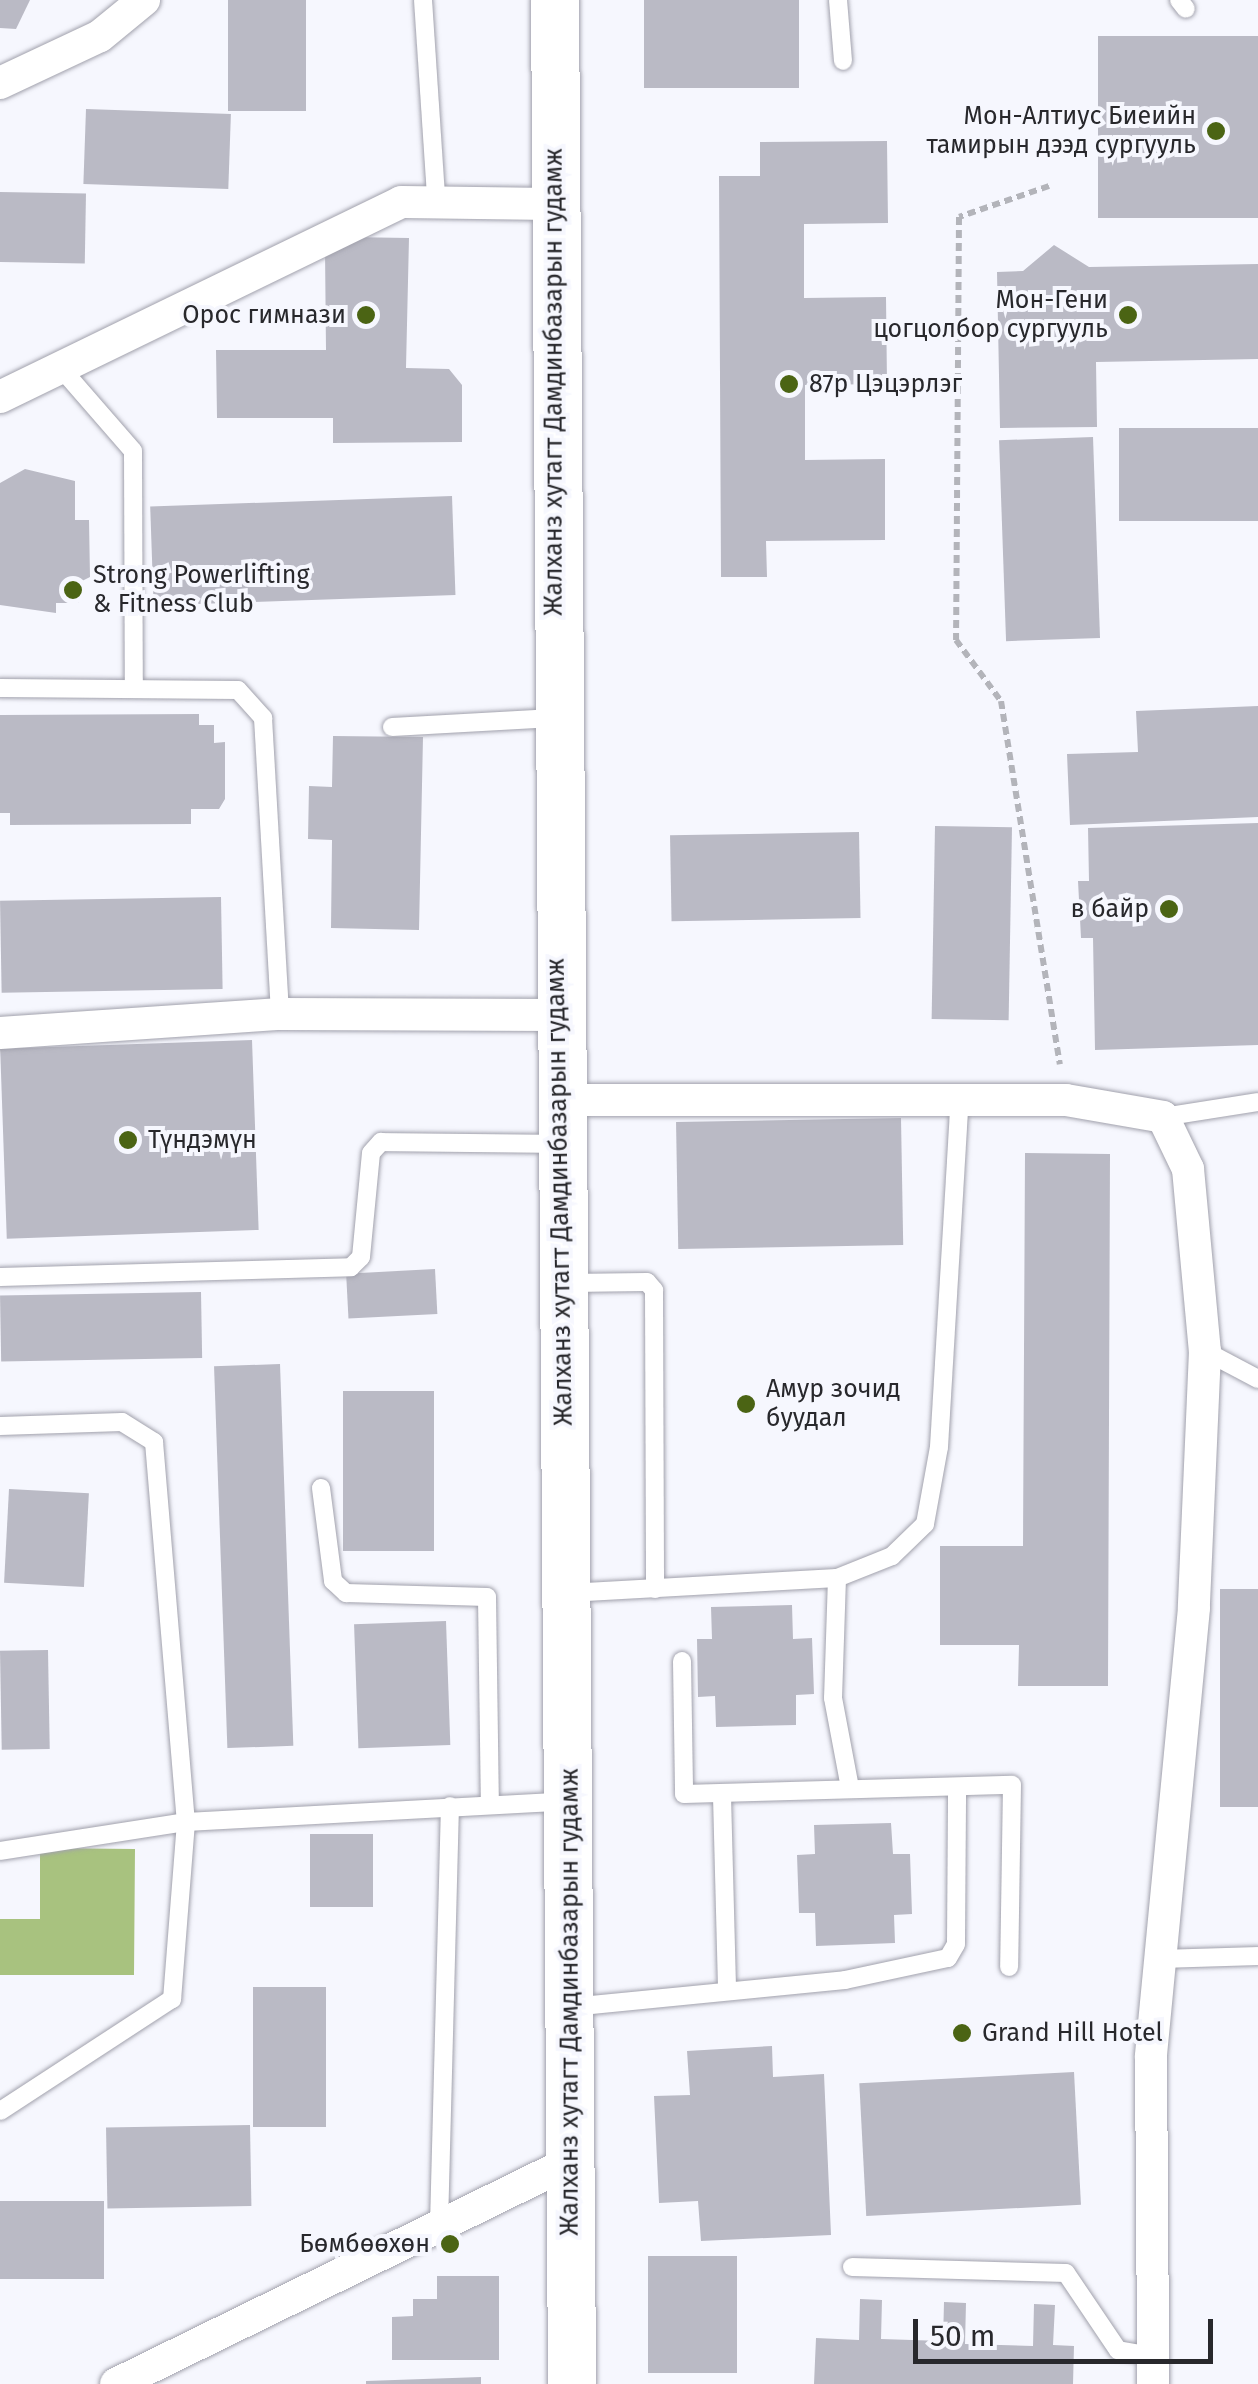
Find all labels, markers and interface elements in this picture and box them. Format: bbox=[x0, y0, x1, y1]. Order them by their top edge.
place label: Мон-Алтиус Биеийн тамирын дээд сургууль bbox=[926, 102, 1196, 161]
marker: Мон-Алтиус Биеийн тамирын дээд сургууль bbox=[1205, 120, 1227, 142]
street label: Жалханз хутагт Дамдинбазарын гудамж bbox=[539, 148, 569, 616]
place label: Мон-Гени цогцолбор сургууль bbox=[873, 286, 1108, 345]
place label: Орос гимнази bbox=[182, 300, 346, 330]
marker: Орос гимнази bbox=[355, 304, 377, 326]
marker: Мон-Гени цогцолбор сургууль bbox=[1117, 304, 1139, 326]
place label: 87р Цэцэрлэг bbox=[809, 369, 962, 399]
marker: 87р Цэцэрлэг bbox=[778, 373, 800, 395]
place label: Strong Powerlifting & Fitness Club bbox=[93, 561, 309, 620]
marker: Strong Powerlifting & Fitness Club bbox=[62, 579, 84, 601]
place label: в байр bbox=[1071, 894, 1149, 924]
marker: в байр bbox=[1158, 898, 1180, 920]
street label: Жалханз хутагт Дамдинбазарын гудамж bbox=[541, 958, 579, 1426]
place label: Түндэмүн bbox=[148, 1125, 257, 1155]
marker: Түндэмүн bbox=[117, 1129, 139, 1151]
place label: Амур зочид буудал bbox=[766, 1375, 901, 1434]
marker: Амур зочид буудал bbox=[735, 1393, 757, 1415]
street label: Жалханз хутагт Дамдинбазарын гудамж bbox=[555, 1768, 585, 2236]
place label: Grand Hill Hotel bbox=[982, 2018, 1163, 2048]
marker: Grand Hill Hotel bbox=[951, 2022, 973, 2044]
place label: Бөмбөөхөн bbox=[299, 2229, 430, 2259]
marker: Бөмбөөхөн bbox=[439, 2233, 461, 2255]
scale bar bbox=[918, 2299, 1218, 2361]
text: 50 m bbox=[930, 2318, 995, 2354]

